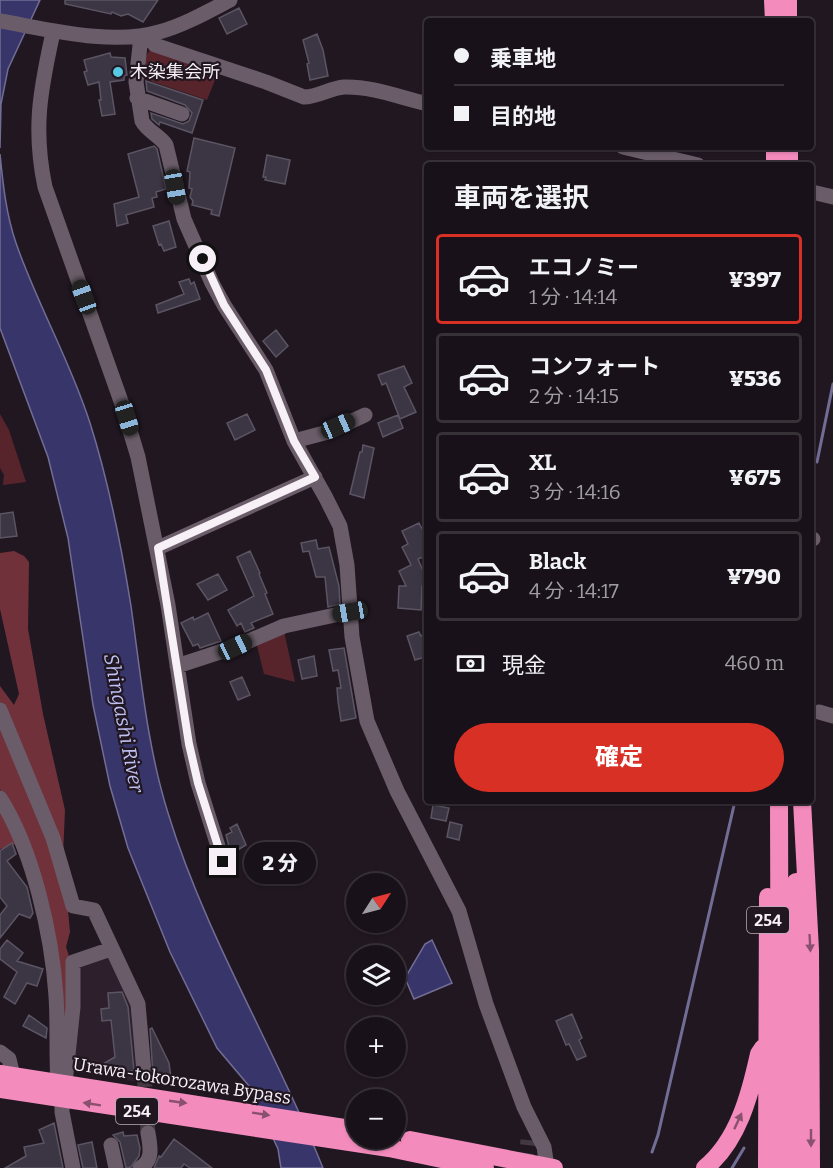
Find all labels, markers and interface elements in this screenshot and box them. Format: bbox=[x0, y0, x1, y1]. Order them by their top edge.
text: 乗車地 bbox=[490, 45, 556, 72]
place label: 木染集会所 bbox=[130, 61, 220, 83]
marker: 木染集会所 bbox=[111, 65, 125, 79]
text: 目的地 bbox=[490, 103, 556, 130]
car bbox=[163, 168, 187, 206]
text: 車両を選択 bbox=[454, 182, 589, 214]
route start bbox=[189, 245, 216, 272]
icon: car bbox=[457, 252, 511, 306]
text: エコノミー bbox=[529, 254, 639, 281]
text: ¥397 bbox=[729, 266, 781, 293]
car bbox=[69, 277, 99, 317]
text: 1 分 · 14:14 bbox=[529, 285, 617, 309]
icon: car bbox=[457, 351, 511, 405]
text: コンフォート bbox=[529, 353, 660, 380]
text: ¥536 bbox=[729, 365, 781, 392]
text: 2 分 · 14:15 bbox=[529, 384, 619, 408]
car bbox=[113, 398, 141, 438]
car bbox=[318, 410, 358, 442]
text: XL bbox=[529, 449, 556, 476]
icon: car bbox=[457, 450, 511, 504]
text: ¥675 bbox=[729, 464, 781, 491]
text: 3 分 · 14:16 bbox=[529, 480, 621, 504]
text: Black bbox=[529, 548, 586, 575]
icon: car bbox=[457, 549, 511, 603]
text: ¥790 bbox=[727, 563, 781, 590]
text: 4 分 · 14:17 bbox=[529, 579, 619, 603]
car bbox=[331, 600, 369, 624]
car bbox=[215, 631, 255, 663]
icon: cash bbox=[454, 647, 487, 680]
water label: Shingashi River bbox=[99, 651, 149, 795]
text: 460 m bbox=[725, 651, 784, 675]
text: 現金 bbox=[502, 652, 546, 679]
button: 確定 bbox=[454, 723, 784, 792]
callout: 2 分 bbox=[244, 841, 316, 883]
route end bbox=[209, 848, 236, 875]
text: 2 分 bbox=[263, 851, 297, 875]
north arrow bbox=[346, 873, 406, 933]
map controls bbox=[346, 873, 406, 1149]
road number: 254 bbox=[747, 907, 789, 933]
one-way arrow bbox=[805, 934, 814, 953]
button: layers bbox=[346, 945, 406, 1005]
button: + bbox=[346, 1017, 406, 1077]
street label: Urawa-tokorozawa Bypass bbox=[71, 1053, 293, 1109]
button: − bbox=[346, 1089, 406, 1149]
one-way arrow bbox=[169, 1097, 188, 1106]
road number: 254 bbox=[116, 1098, 158, 1124]
one-way arrow bbox=[82, 1099, 101, 1108]
one-way arrow bbox=[252, 1110, 271, 1119]
one-way arrow bbox=[734, 1113, 743, 1130]
one-way arrow bbox=[806, 1129, 816, 1148]

